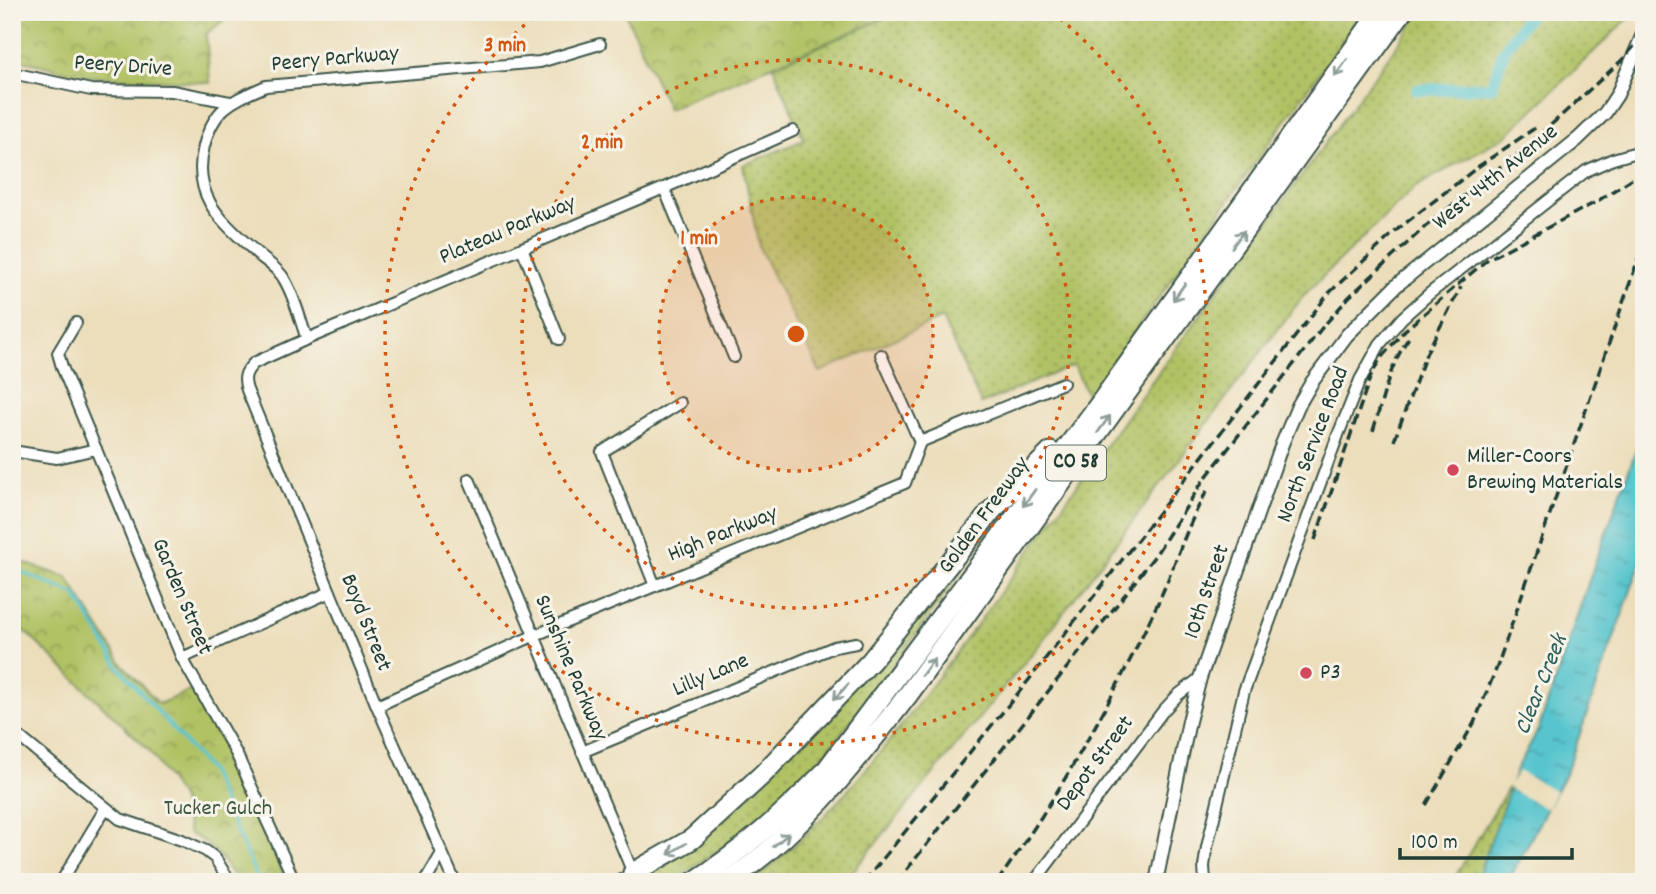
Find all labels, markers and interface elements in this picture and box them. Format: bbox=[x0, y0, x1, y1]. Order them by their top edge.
text: 3 min bbox=[484, 32, 526, 62]
street label: Peery Parkway bbox=[270, 38, 401, 82]
street label: Peery Drive bbox=[73, 47, 173, 87]
one-way arrow bbox=[1334, 58, 1348, 77]
street label: West 44th Avenue bbox=[1426, 117, 1566, 239]
text: 2 min bbox=[581, 129, 623, 159]
street label: Plateau Parkway bbox=[435, 187, 582, 275]
text: 1 min bbox=[680, 225, 718, 255]
one-way arrow bbox=[1231, 230, 1245, 249]
one-way arrow bbox=[1172, 282, 1186, 301]
centre of rings bbox=[784, 322, 808, 346]
street label: North Service Road bbox=[1269, 362, 1359, 528]
one-way arrow bbox=[1096, 414, 1111, 433]
place label: Miller-Coors Brewing Materials bbox=[1467, 441, 1623, 500]
road number: CO 58 bbox=[1046, 446, 1106, 480]
street label: Golden Freeway bbox=[931, 450, 1039, 582]
marker: Miller-Coors Brewing Materials bbox=[1445, 462, 1461, 478]
one-way arrow bbox=[1021, 488, 1036, 507]
street label: High Parkway bbox=[663, 498, 784, 572]
street label: Garden Street bbox=[142, 534, 220, 660]
street label: 10th Street bbox=[1176, 540, 1240, 644]
street label: Boyd Street bbox=[331, 569, 399, 677]
street label: Sunshine Parkway bbox=[524, 590, 616, 747]
water label: Clear Creek bbox=[1506, 628, 1578, 740]
street label: Lilly Lane bbox=[668, 645, 754, 707]
place label: P3 bbox=[1320, 657, 1341, 690]
one-way arrow bbox=[920, 658, 935, 677]
marker: P3 bbox=[1298, 665, 1314, 681]
one-way arrow bbox=[833, 683, 850, 700]
street label: Depot Street bbox=[1049, 709, 1143, 819]
park label: Tucker Gulch bbox=[164, 793, 272, 826]
scale bar bbox=[1400, 817, 1572, 861]
text: 100 m bbox=[1411, 829, 1458, 859]
one-way arrow bbox=[771, 832, 789, 848]
one-way arrow bbox=[668, 841, 687, 856]

